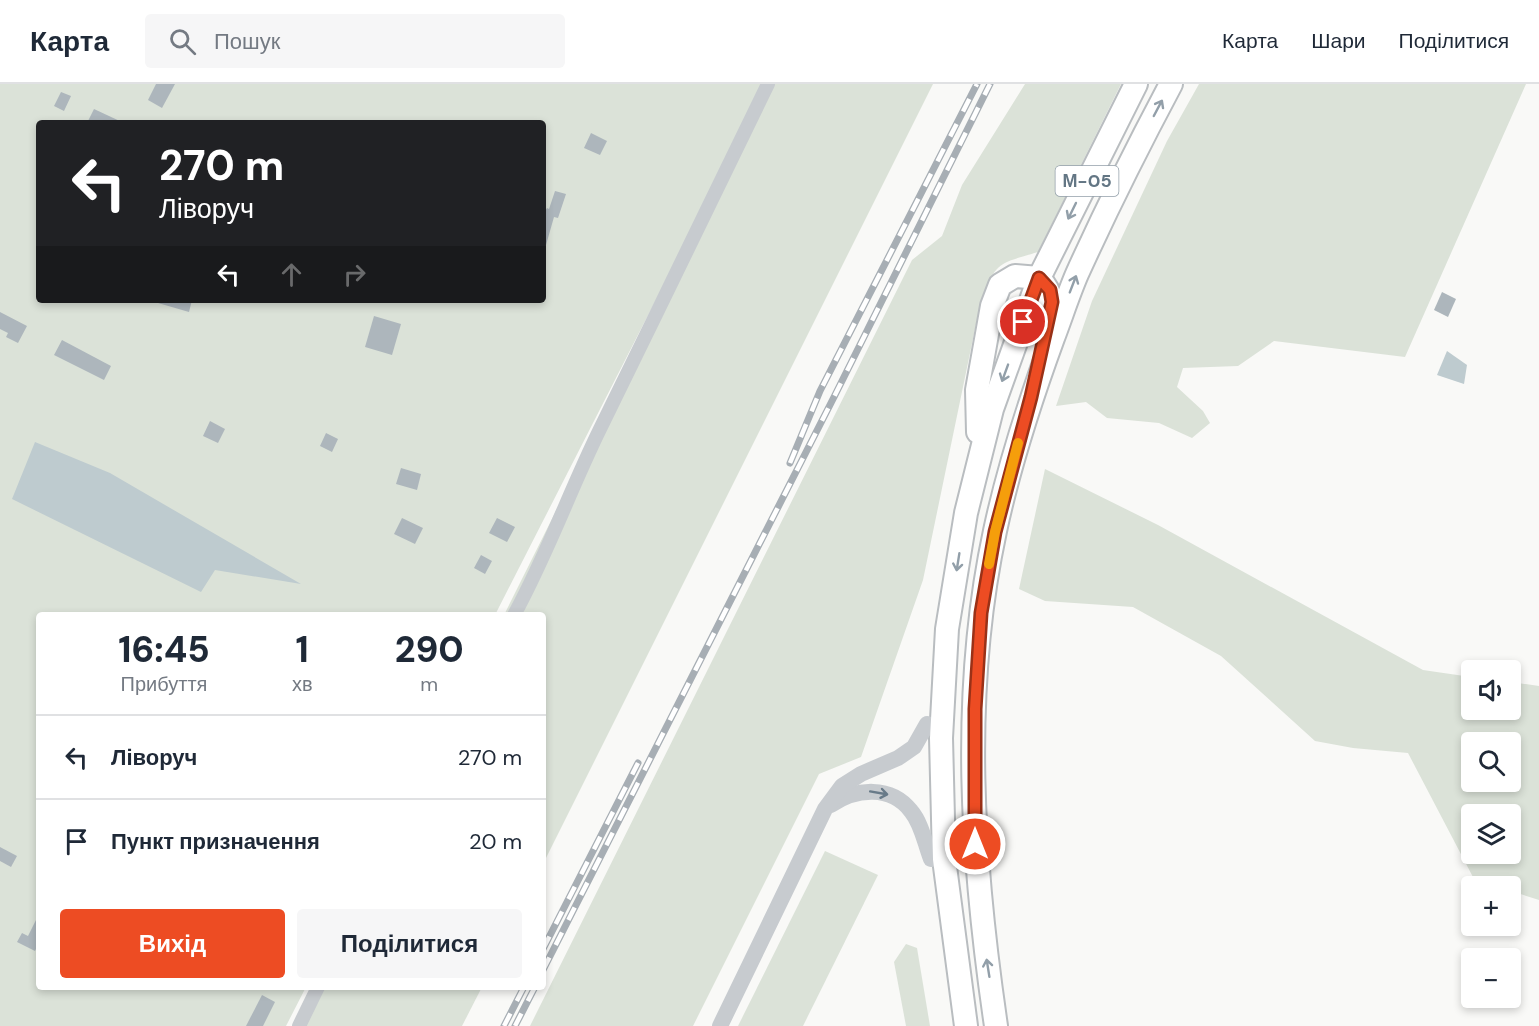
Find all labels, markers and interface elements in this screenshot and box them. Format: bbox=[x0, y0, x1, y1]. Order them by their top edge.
search box bbox=[145, 14, 565, 68]
text: Карта bbox=[30, 23, 109, 60]
icon: search bbox=[166, 25, 199, 58]
text: Пошук bbox=[214, 27, 280, 56]
text: Карта bbox=[1222, 27, 1278, 55]
text: Шари bbox=[1311, 27, 1366, 55]
text: Поділитися bbox=[1399, 27, 1509, 55]
one-way arrow bbox=[1153, 100, 1164, 118]
text: 270 m bbox=[159, 138, 284, 193]
icon: left bbox=[60, 144, 138, 222]
road number: М-05 bbox=[1056, 166, 1118, 196]
text: Ліворуч bbox=[159, 191, 254, 226]
one-way arrow bbox=[1066, 202, 1077, 220]
icon: left bbox=[212, 258, 245, 291]
icon: ahead bbox=[275, 258, 308, 291]
icon: right bbox=[338, 258, 371, 291]
one-way arrow bbox=[1069, 275, 1080, 293]
pin bbox=[997, 296, 1048, 347]
icon: arrive bbox=[1006, 305, 1039, 338]
one-way arrow bbox=[998, 363, 1009, 382]
one-way arrow bbox=[953, 551, 964, 571]
text: 16:45 bbox=[118, 626, 210, 673]
text: 1 bbox=[296, 626, 309, 673]
text: 290 bbox=[395, 626, 464, 673]
map controls bbox=[1461, 660, 1521, 1008]
button: sound bbox=[1461, 660, 1521, 720]
text: Прибуття bbox=[121, 671, 207, 697]
text: хв bbox=[292, 671, 313, 697]
text: m bbox=[420, 671, 438, 697]
button: search bbox=[1461, 732, 1521, 792]
icon: left bbox=[60, 741, 93, 774]
text: Ліворуч bbox=[111, 743, 197, 772]
text: 270 m bbox=[458, 743, 522, 772]
one-way arrow bbox=[869, 788, 888, 799]
button: layers bbox=[1461, 804, 1521, 864]
position arrow bbox=[943, 812, 1007, 876]
icon: arrive bbox=[60, 825, 93, 858]
text: Пункт призначення bbox=[111, 827, 320, 856]
text: 20 m bbox=[469, 827, 522, 856]
button: + bbox=[1461, 876, 1521, 936]
button: Вихід bbox=[60, 909, 285, 978]
button: Поділитися bbox=[297, 909, 522, 978]
button: − bbox=[1461, 948, 1521, 1008]
one-way arrow bbox=[982, 959, 993, 979]

